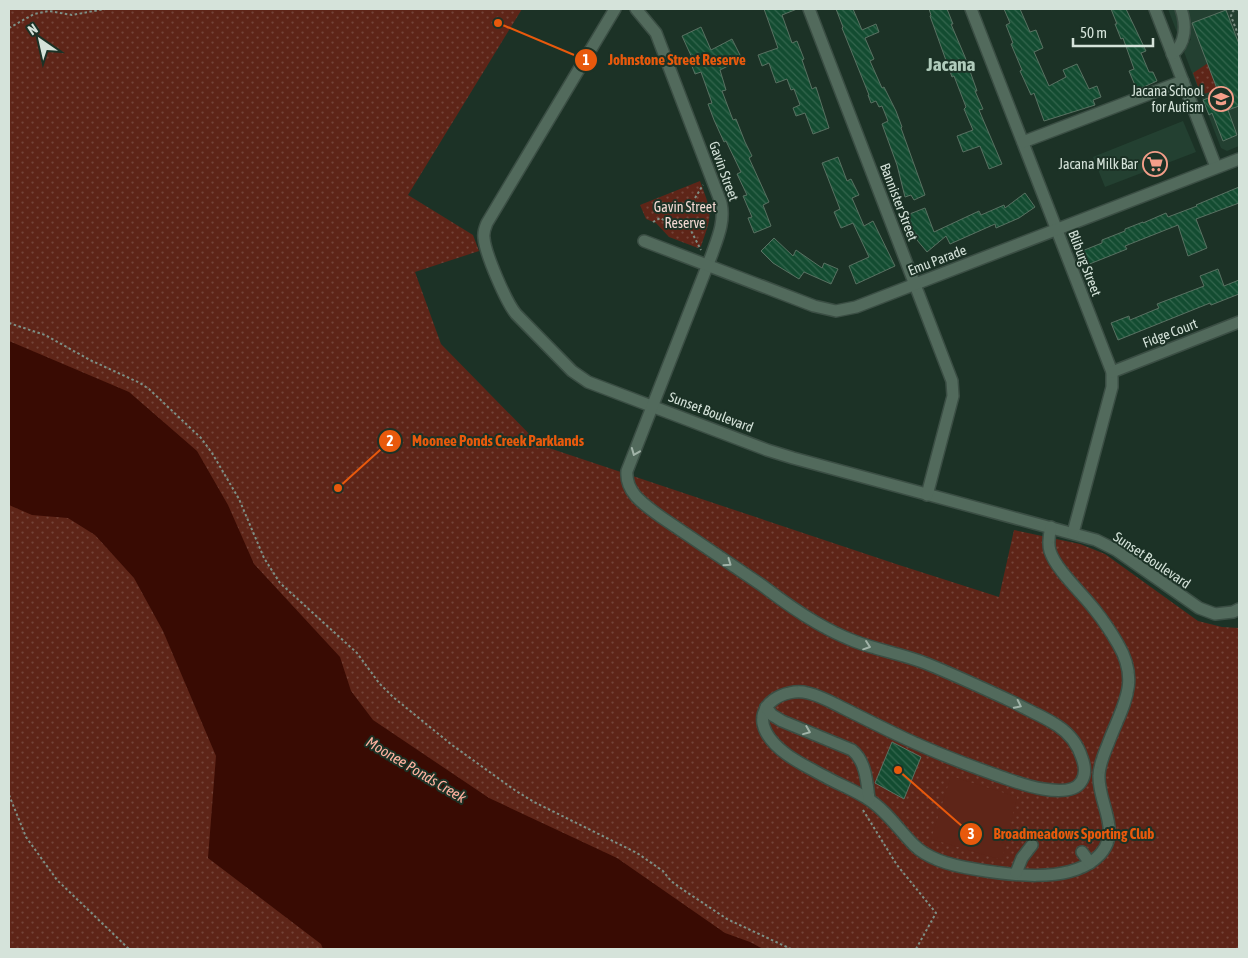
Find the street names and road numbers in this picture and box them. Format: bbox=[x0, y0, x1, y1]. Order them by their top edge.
street label: Gavin Street bbox=[706, 139, 742, 203]
street label: Bannister Street bbox=[877, 161, 921, 243]
street label: Bliburg Street bbox=[1065, 228, 1105, 298]
street label: Emu Parade bbox=[906, 242, 968, 278]
street label: Fidge Court bbox=[1140, 315, 1200, 351]
street label: Sunset Boulevard bbox=[666, 389, 756, 435]
street label: Sunset Boulevard bbox=[1110, 528, 1194, 592]

